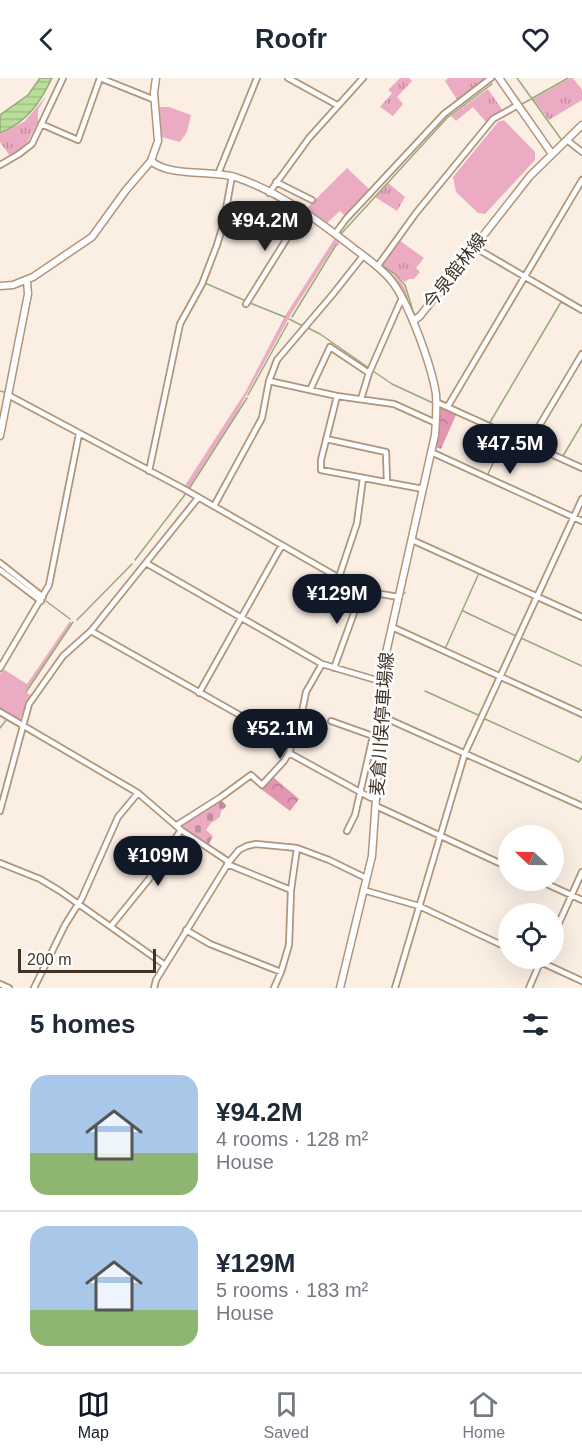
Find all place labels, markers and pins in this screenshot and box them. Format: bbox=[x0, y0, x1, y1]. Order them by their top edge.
pin: ¥94.2M bbox=[216, 201, 314, 252]
pin: ¥47.5M bbox=[461, 424, 559, 475]
pin: ¥129M bbox=[295, 574, 379, 625]
pin: ¥52.1M bbox=[231, 709, 329, 760]
pin: ¥109M bbox=[116, 836, 200, 887]

